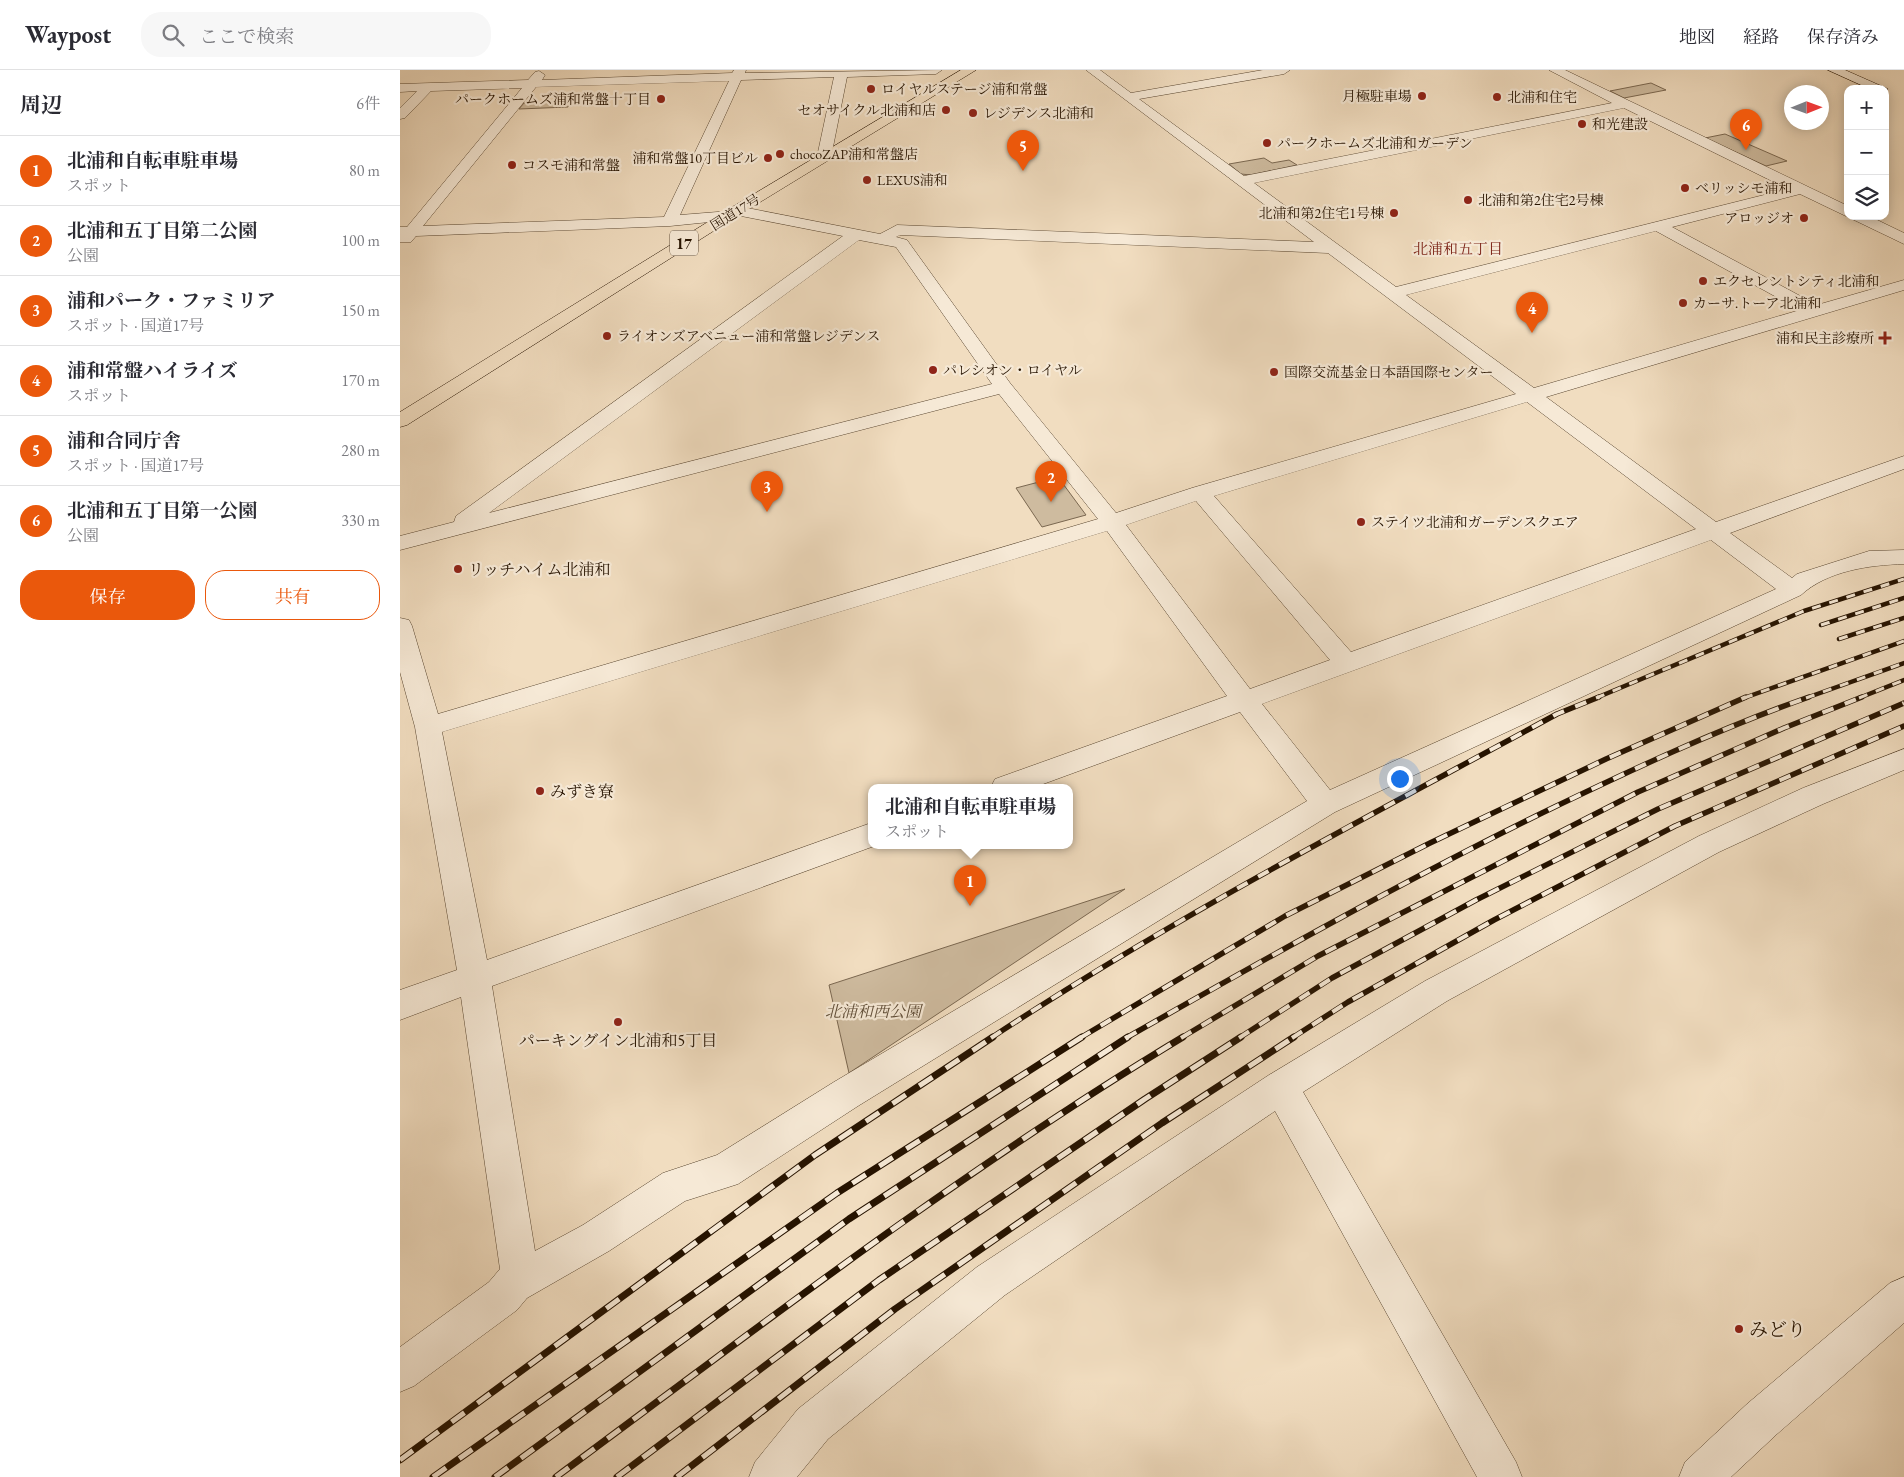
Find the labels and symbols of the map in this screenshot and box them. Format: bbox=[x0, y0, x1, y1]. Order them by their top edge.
place label: ロイヤルステージ浦和常盤 bbox=[881, 80, 1047, 98]
marker: ロイヤルステージ浦和常盤 bbox=[865, 83, 877, 95]
north arrow bbox=[1784, 85, 1829, 130]
place label: 月極駐車場 bbox=[1342, 87, 1412, 105]
place label: 北浦和住宅 bbox=[1507, 88, 1577, 106]
place label: パークホームズ浦和常盤十丁目 bbox=[455, 90, 651, 108]
marker: 月極駐車場 bbox=[1416, 90, 1428, 102]
marker: 北浦和住宅 bbox=[1491, 91, 1503, 103]
marker: パークホームズ浦和常盤十丁目 bbox=[655, 93, 667, 105]
place label: セオサイクル北浦和店 bbox=[798, 101, 936, 119]
marker: セオサイクル北浦和店 bbox=[940, 104, 952, 116]
place label: レジデンス北浦和 bbox=[983, 104, 1094, 122]
marker: レジデンス北浦和 bbox=[967, 107, 979, 119]
pin: 6 bbox=[1730, 109, 1762, 150]
place label: 和光建設 bbox=[1592, 115, 1648, 133]
marker: 和光建設 bbox=[1576, 118, 1588, 130]
pin: 5 bbox=[1007, 130, 1039, 171]
place label: パークホームズ北浦和ガーデン bbox=[1277, 134, 1473, 152]
marker: パークホームズ北浦和ガーデン bbox=[1261, 137, 1273, 149]
place label: chocoZAP浦和常盤店 bbox=[790, 145, 918, 163]
marker: chocoZAP浦和常盤店 bbox=[774, 148, 786, 160]
place label: 浦和常盤10丁目ビル bbox=[633, 149, 758, 167]
marker: 浦和常盤10丁目ビル bbox=[762, 152, 774, 164]
place label: コスモ浦和常盤 bbox=[522, 156, 620, 174]
marker: コスモ浦和常盤 bbox=[506, 159, 518, 171]
place label: LEXUS浦和 bbox=[877, 171, 948, 189]
marker: LEXUS浦和 bbox=[861, 174, 873, 186]
place label: ベリッシモ浦和 bbox=[1695, 179, 1792, 197]
marker: ベリッシモ浦和 bbox=[1679, 182, 1691, 194]
street label: 国道17号 bbox=[707, 190, 763, 234]
place label: 北浦和第2住宅2号棟 bbox=[1478, 191, 1603, 209]
marker: 北浦和第2住宅2号棟 bbox=[1462, 194, 1474, 206]
place label: 北浦和第2住宅1号棟 bbox=[1259, 204, 1384, 222]
marker: 北浦和第2住宅1号棟 bbox=[1388, 207, 1400, 219]
place label: アロッジオ bbox=[1724, 209, 1794, 227]
marker: アロッジオ bbox=[1798, 212, 1810, 224]
road number: 17 bbox=[670, 230, 698, 256]
district label: 北浦和五丁目 bbox=[1413, 239, 1503, 258]
place label: エクセレントシティ北浦和 bbox=[1713, 272, 1880, 290]
marker: エクセレントシティ北浦和 bbox=[1697, 275, 1709, 287]
pin: 4 bbox=[1516, 292, 1548, 333]
place label: カーサ.トーア北浦和 bbox=[1693, 294, 1822, 312]
marker: カーサ.トーア北浦和 bbox=[1677, 297, 1689, 309]
place label: ライオンズアベニュー浦和常盤レジデンス bbox=[617, 327, 880, 345]
place label: 浦和民主診療所 bbox=[1776, 329, 1874, 347]
marker: ライオンズアベニュー浦和常盤レジデンス bbox=[601, 330, 613, 342]
marker: 浦和民主診療所 bbox=[1878, 331, 1892, 345]
place label: パレシオン・ロイヤル bbox=[943, 361, 1082, 379]
place label: 国際交流基金日本語国際センター bbox=[1284, 363, 1493, 381]
marker: パレシオン・ロイヤル bbox=[927, 364, 939, 376]
marker: 国際交流基金日本語国際センター bbox=[1268, 366, 1280, 378]
pin: 2 bbox=[1035, 461, 1067, 502]
pin: 3 bbox=[751, 471, 783, 512]
place label: ステイツ北浦和ガーデンスクエア bbox=[1371, 513, 1579, 531]
marker: ステイツ北浦和ガーデンスクエア bbox=[1355, 516, 1367, 528]
place label: リッチハイム北浦和 bbox=[468, 559, 610, 580]
marker: リッチハイム北浦和 bbox=[452, 563, 464, 575]
your location bbox=[1387, 766, 1413, 792]
place label: みずき寮 bbox=[550, 781, 614, 802]
marker: みずき寮 bbox=[534, 785, 546, 797]
pin: 1 bbox=[954, 865, 986, 906]
park label: 北浦和西公園 bbox=[825, 1001, 924, 1022]
marker: パーキングイン北浦和5丁目 bbox=[612, 1016, 624, 1028]
place label: パーキングイン北浦和5丁目 bbox=[519, 1030, 717, 1051]
place label: みどり bbox=[1749, 1317, 1806, 1342]
marker: みどり bbox=[1733, 1323, 1745, 1335]

